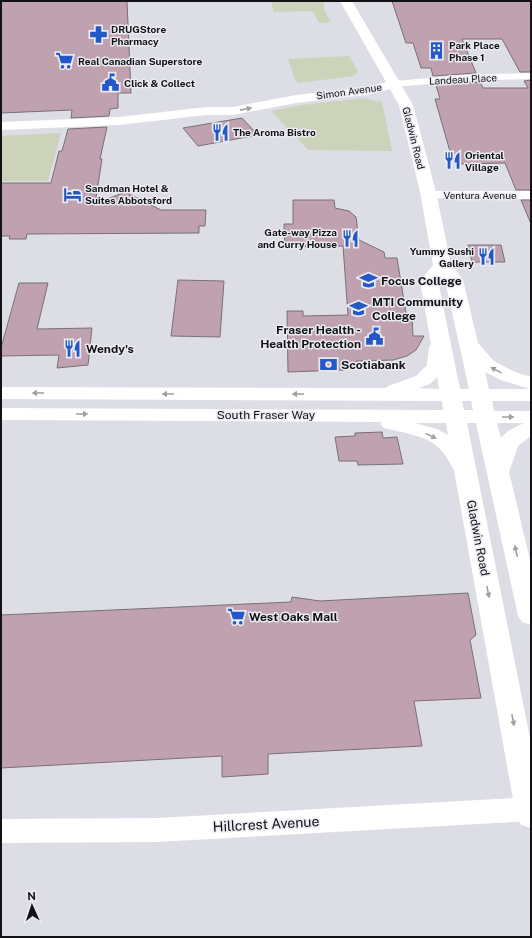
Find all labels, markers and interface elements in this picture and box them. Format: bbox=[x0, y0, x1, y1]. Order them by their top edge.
place label: DRUGStore Pharmacy bbox=[111, 23, 166, 47]
pharmacy icon: DRUGStore Pharmacy bbox=[88, 25, 108, 45]
place label: Park Place Phase 1 bbox=[449, 39, 500, 63]
building icon: Park Place Phase 1 bbox=[426, 41, 446, 61]
supermarket icon: Real Canadian Superstore bbox=[55, 51, 75, 71]
place label: Real Canadian Superstore bbox=[78, 55, 203, 67]
street label: Landeau Place bbox=[429, 71, 498, 87]
public building icon: Click & Collect bbox=[101, 73, 121, 93]
place label: Click & Collect bbox=[124, 77, 195, 89]
street label: Simon Avenue bbox=[315, 80, 383, 102]
one-way arrow bbox=[239, 105, 252, 111]
street label: Gladwin Road bbox=[400, 105, 428, 171]
restaurant icon: The Aroma Bistro bbox=[210, 122, 230, 142]
place label: The Aroma Bistro bbox=[233, 126, 316, 138]
place label: Oriental Village bbox=[465, 149, 504, 173]
restaurant icon: Oriental Village bbox=[442, 151, 462, 171]
place label: Sandman Hotel & Suites Abbotsford bbox=[85, 182, 172, 206]
hotel icon: Sandman Hotel & Suites Abbotsford bbox=[62, 184, 82, 204]
street label: Ventura Avenue bbox=[443, 189, 517, 201]
place label: Gate-way Pizza and Curry House bbox=[257, 226, 337, 250]
restaurant icon: Gate-way Pizza and Curry House bbox=[340, 228, 360, 248]
place label: Yummy Sushi Gallery bbox=[410, 245, 474, 269]
restaurant icon: Yummy Sushi Gallery bbox=[477, 247, 497, 267]
school or university icon: Focus College bbox=[358, 271, 378, 291]
place label: Focus College bbox=[381, 274, 462, 288]
place label: MTI Community College bbox=[372, 295, 463, 323]
school or university icon: MTI Community College bbox=[349, 299, 369, 319]
place label: Fraser Health - Health Protection bbox=[260, 323, 361, 351]
public building icon: Fraser Health - Health Protection bbox=[364, 327, 384, 347]
restaurant icon: Wendy's bbox=[63, 339, 83, 359]
place label: Wendy's bbox=[86, 342, 134, 356]
bank icon: Scotiabank bbox=[318, 355, 338, 375]
place label: Scotiabank bbox=[341, 358, 406, 372]
one-way arrow bbox=[490, 366, 502, 373]
one-way arrow bbox=[31, 390, 44, 396]
one-way arrow bbox=[161, 391, 174, 397]
one-way arrow bbox=[292, 391, 304, 398]
street label: South Fraser Way bbox=[217, 408, 316, 422]
one-way arrow bbox=[76, 411, 89, 417]
one-way arrow bbox=[502, 414, 515, 420]
one-way arrow bbox=[425, 433, 437, 439]
street label: Gladwin Road bbox=[464, 499, 492, 577]
one-way arrow bbox=[513, 545, 519, 557]
one-way arrow bbox=[486, 586, 492, 598]
supermarket icon: West Oaks Mall bbox=[226, 607, 246, 627]
place label: West Oaks Mall bbox=[249, 610, 338, 624]
one-way arrow bbox=[510, 714, 516, 726]
street label: Hillcrest Avenue bbox=[212, 813, 320, 835]
north arrow bbox=[12, 886, 52, 926]
text: N bbox=[27, 890, 36, 902]

